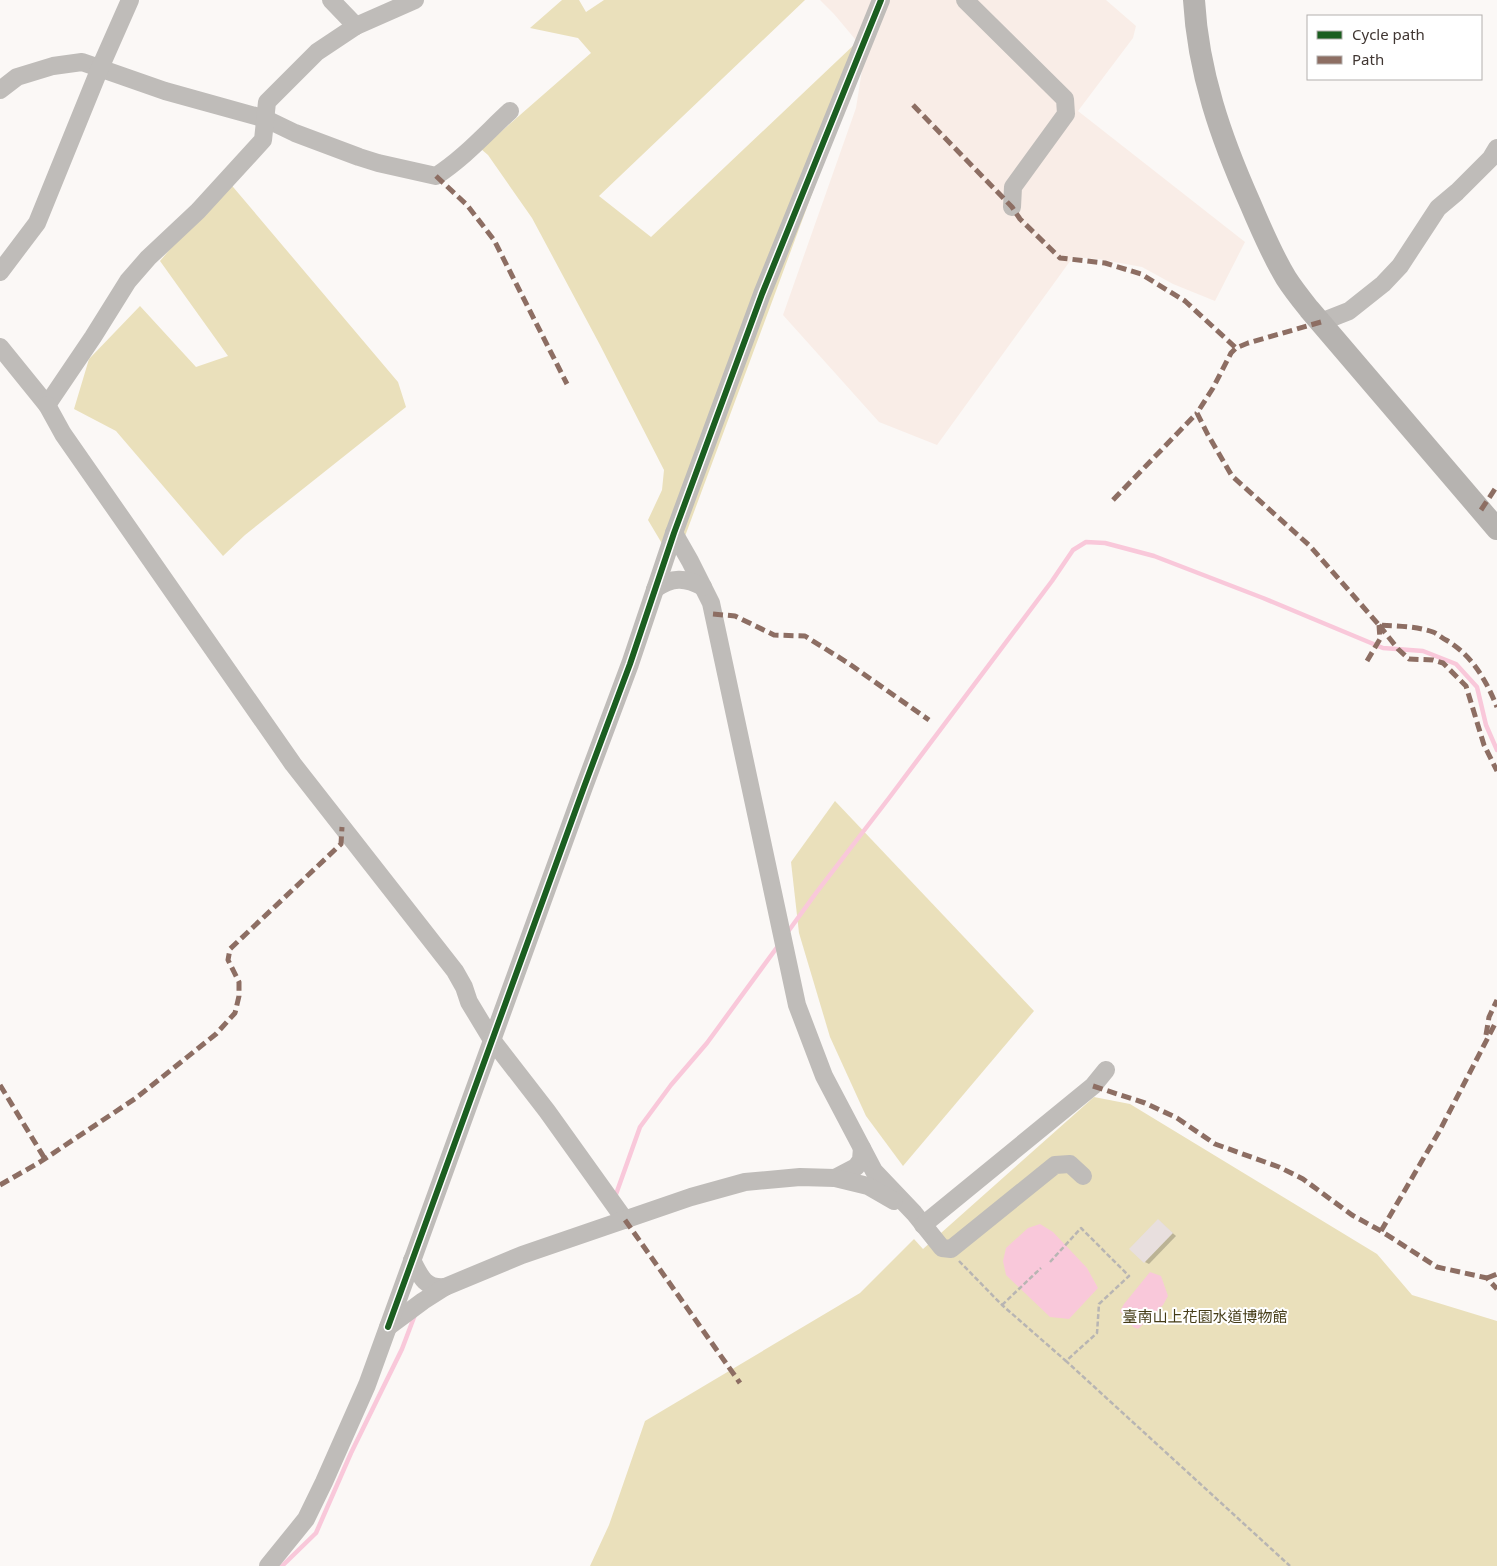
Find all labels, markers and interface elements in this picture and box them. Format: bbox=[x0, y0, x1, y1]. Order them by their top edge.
legend bbox=[1307, 15, 1482, 80]
text: Cycle path bbox=[1352, 24, 1425, 44]
text: Path bbox=[1352, 49, 1384, 69]
park label: 臺南山上花園水道博物館 bbox=[1122, 1306, 1288, 1326]

